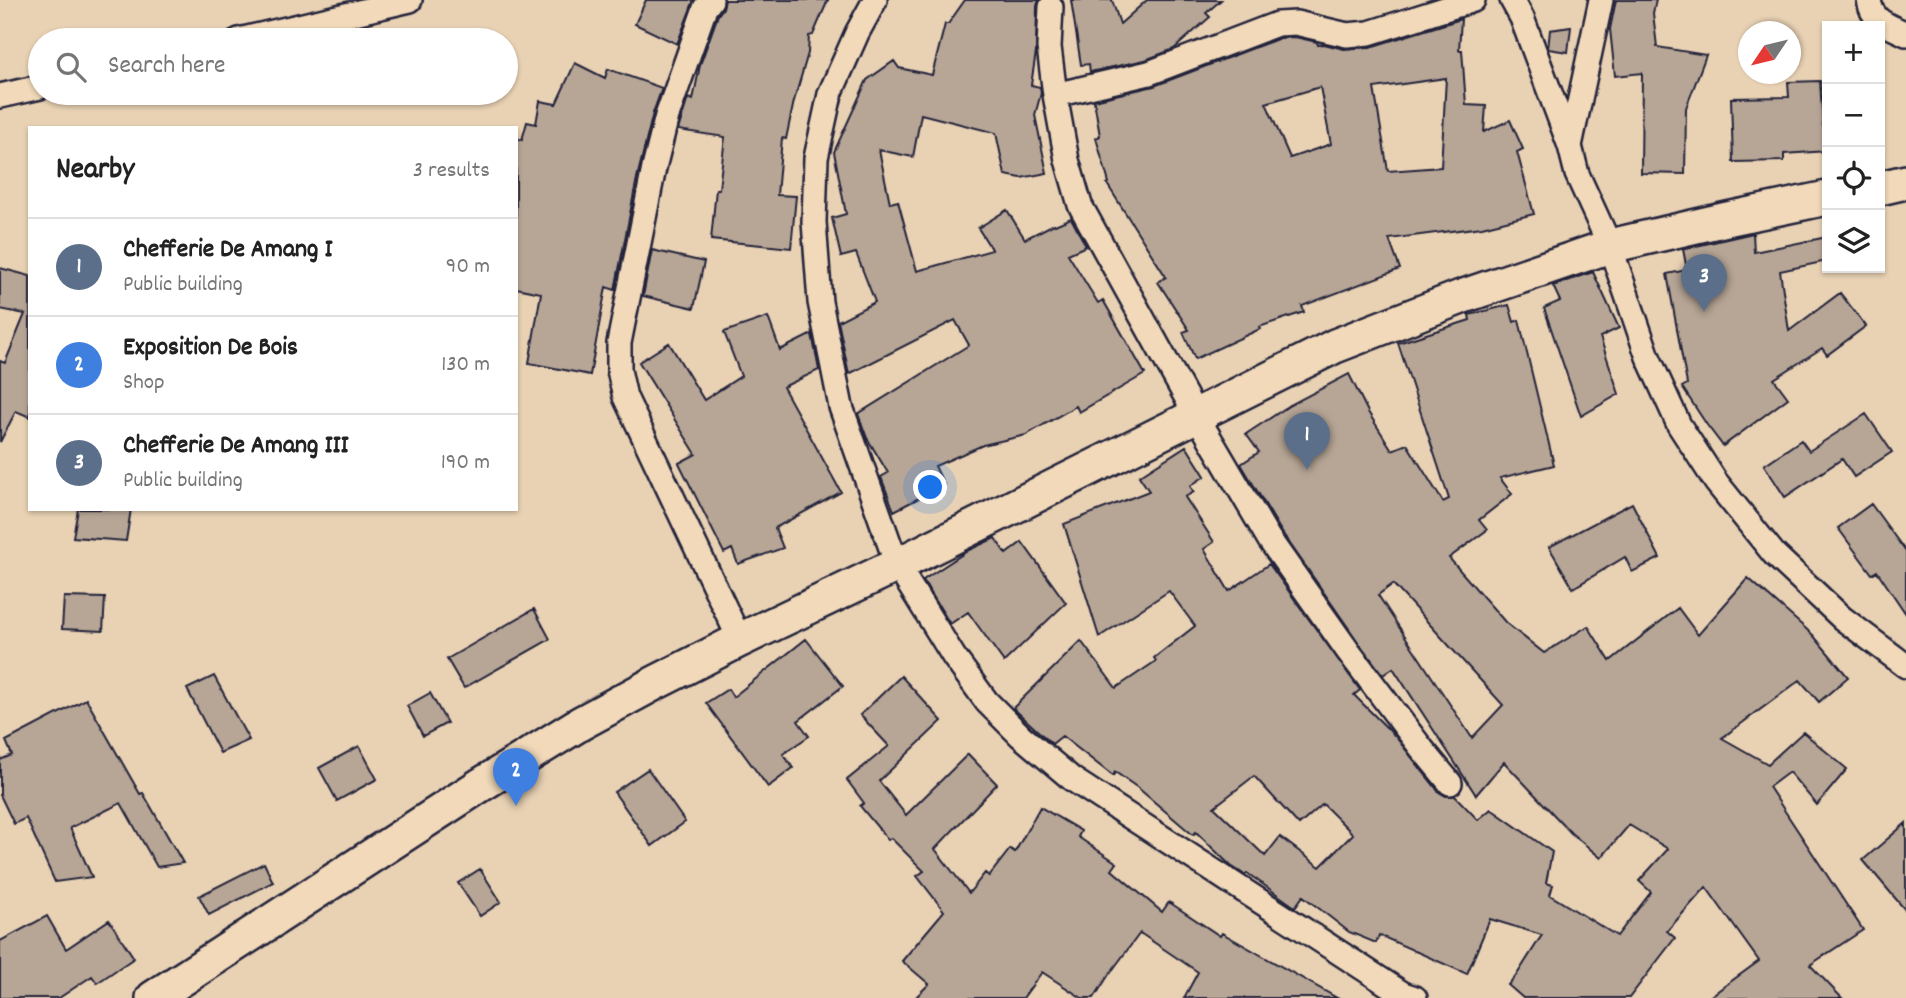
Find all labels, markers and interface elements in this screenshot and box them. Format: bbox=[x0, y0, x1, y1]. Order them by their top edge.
north arrow bbox=[1738, 21, 1801, 84]
map controls bbox=[1822, 21, 1885, 273]
button: + bbox=[1822, 21, 1885, 84]
search box bbox=[28, 28, 518, 105]
icon: search bbox=[52, 48, 90, 86]
text: Search here bbox=[108, 48, 226, 85]
button: − bbox=[1822, 84, 1885, 147]
button: locate bbox=[1822, 147, 1885, 210]
text: Nearby bbox=[56, 150, 134, 193]
text: 3 results bbox=[413, 155, 490, 188]
button: layers bbox=[1822, 210, 1885, 273]
text: Chefferie De Amang I bbox=[123, 232, 333, 269]
text: 1 bbox=[76, 251, 82, 284]
text: 90 m bbox=[446, 251, 490, 284]
pin: 3 bbox=[1681, 254, 1727, 312]
text: Public building bbox=[123, 269, 243, 302]
text: Exposition De Bois bbox=[123, 330, 298, 367]
text: 2 bbox=[74, 349, 84, 382]
text: 130 m bbox=[441, 349, 490, 382]
text: Shop bbox=[123, 367, 165, 400]
pin: 1 bbox=[1284, 412, 1330, 470]
text: Chefferie De Amang III bbox=[123, 428, 349, 465]
text: 3 bbox=[74, 447, 84, 480]
text: 190 m bbox=[441, 447, 490, 480]
text: Public building bbox=[123, 465, 243, 498]
your location bbox=[913, 470, 947, 504]
pin: 2 bbox=[493, 748, 539, 806]

